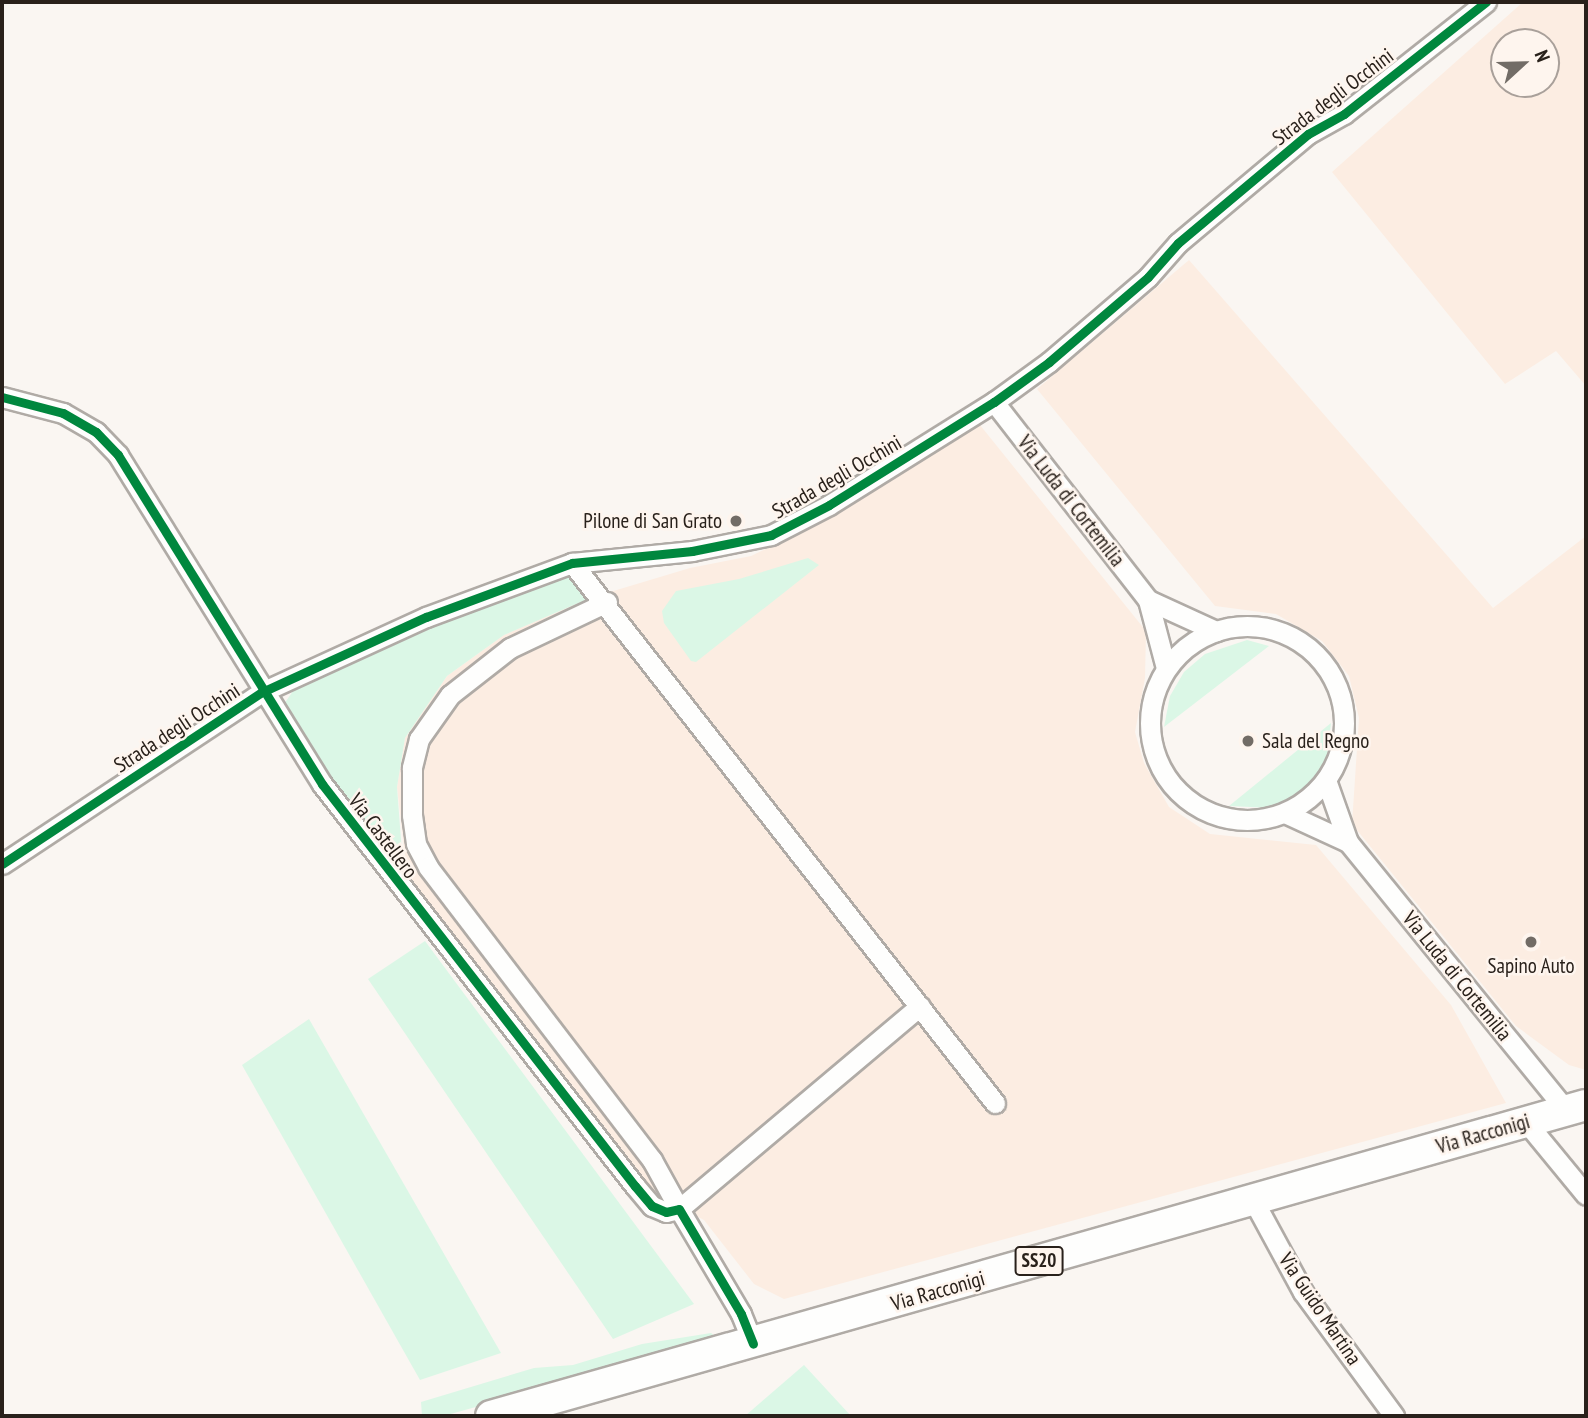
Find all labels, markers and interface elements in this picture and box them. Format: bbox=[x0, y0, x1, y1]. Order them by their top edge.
north arrow bbox=[1490, 28, 1560, 98]
street label: Strada degli Occhini bbox=[1267, 43, 1399, 151]
text: N bbox=[1530, 47, 1556, 65]
street label: Strada degli Occhini bbox=[768, 430, 906, 524]
street label: Via Luda di Cortemilia bbox=[1012, 430, 1130, 572]
place label: Pilone di San Grato bbox=[583, 508, 722, 534]
marker: Pilone di San Grato bbox=[728, 513, 744, 529]
street label: Strada degli Occhini bbox=[109, 678, 245, 778]
place label: Sala del Regno bbox=[1262, 728, 1369, 754]
marker: Sala del Regno bbox=[1240, 733, 1256, 749]
street label: Via Castellero bbox=[343, 789, 423, 883]
street label: Via Luda di Cortemilia bbox=[1397, 906, 1517, 1046]
marker: Sapino Auto bbox=[1523, 934, 1539, 950]
place label: Sapino Auto bbox=[1487, 953, 1575, 979]
street label: Via Racconigi bbox=[1433, 1109, 1533, 1159]
road number: SS20 bbox=[1014, 1246, 1064, 1276]
street label: Via Guido Martina bbox=[1273, 1248, 1367, 1370]
street label: Via Racconigi bbox=[888, 1266, 988, 1316]

